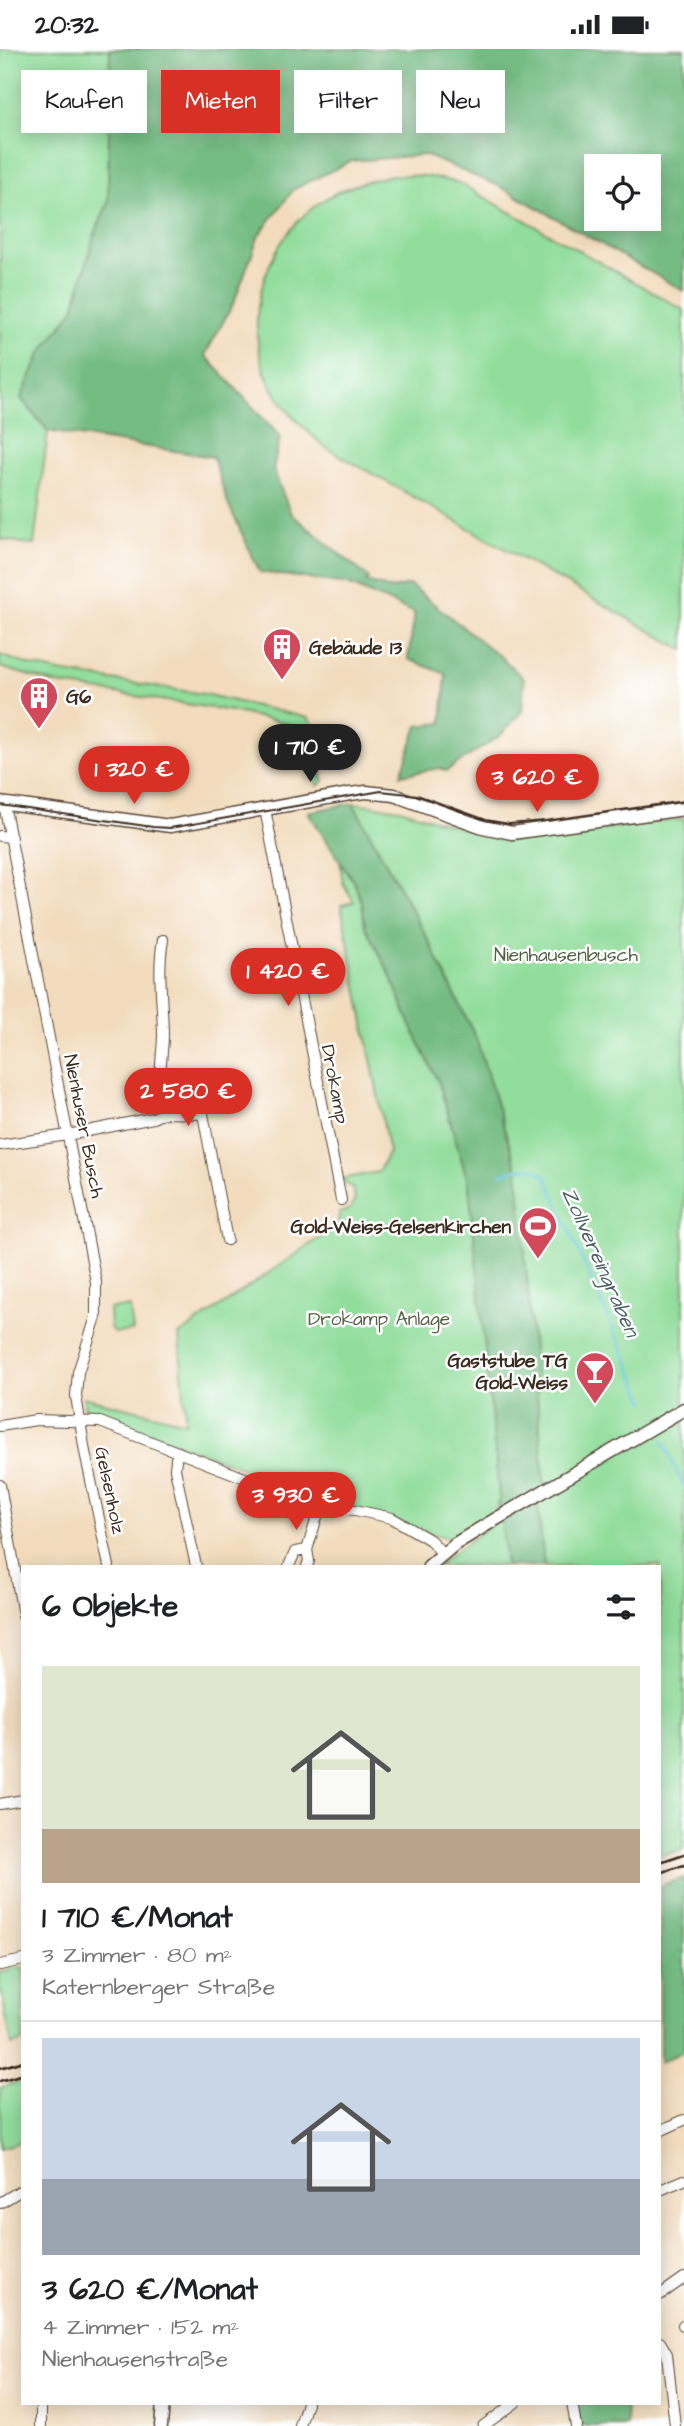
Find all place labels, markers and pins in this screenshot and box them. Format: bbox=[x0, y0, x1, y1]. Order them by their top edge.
building icon: Gebäude 13 bbox=[261, 626, 303, 681]
place label: Gebäude 13 bbox=[309, 635, 402, 662]
building icon: G6 bbox=[18, 675, 60, 730]
place label: G6 bbox=[66, 684, 91, 711]
pin: 1 710 € bbox=[245, 725, 375, 784]
pin: 1 320 € bbox=[69, 747, 199, 806]
pin: 3 620 € bbox=[472, 755, 602, 814]
pin: 1 420 € bbox=[223, 949, 353, 1008]
pin: 2 580 € bbox=[123, 1069, 253, 1128]
sports icon: Gold-Weiss-Gelsenkirchen bbox=[517, 1205, 559, 1260]
place label: Gold-Weiss-Gelsenkirchen bbox=[291, 1214, 511, 1241]
place label: Gaststube TG Gold-Weiss bbox=[448, 1348, 569, 1397]
bar icon: Gaststube TG Gold-Weiss bbox=[574, 1350, 616, 1405]
pin: 3 930 € bbox=[231, 1473, 361, 1532]

